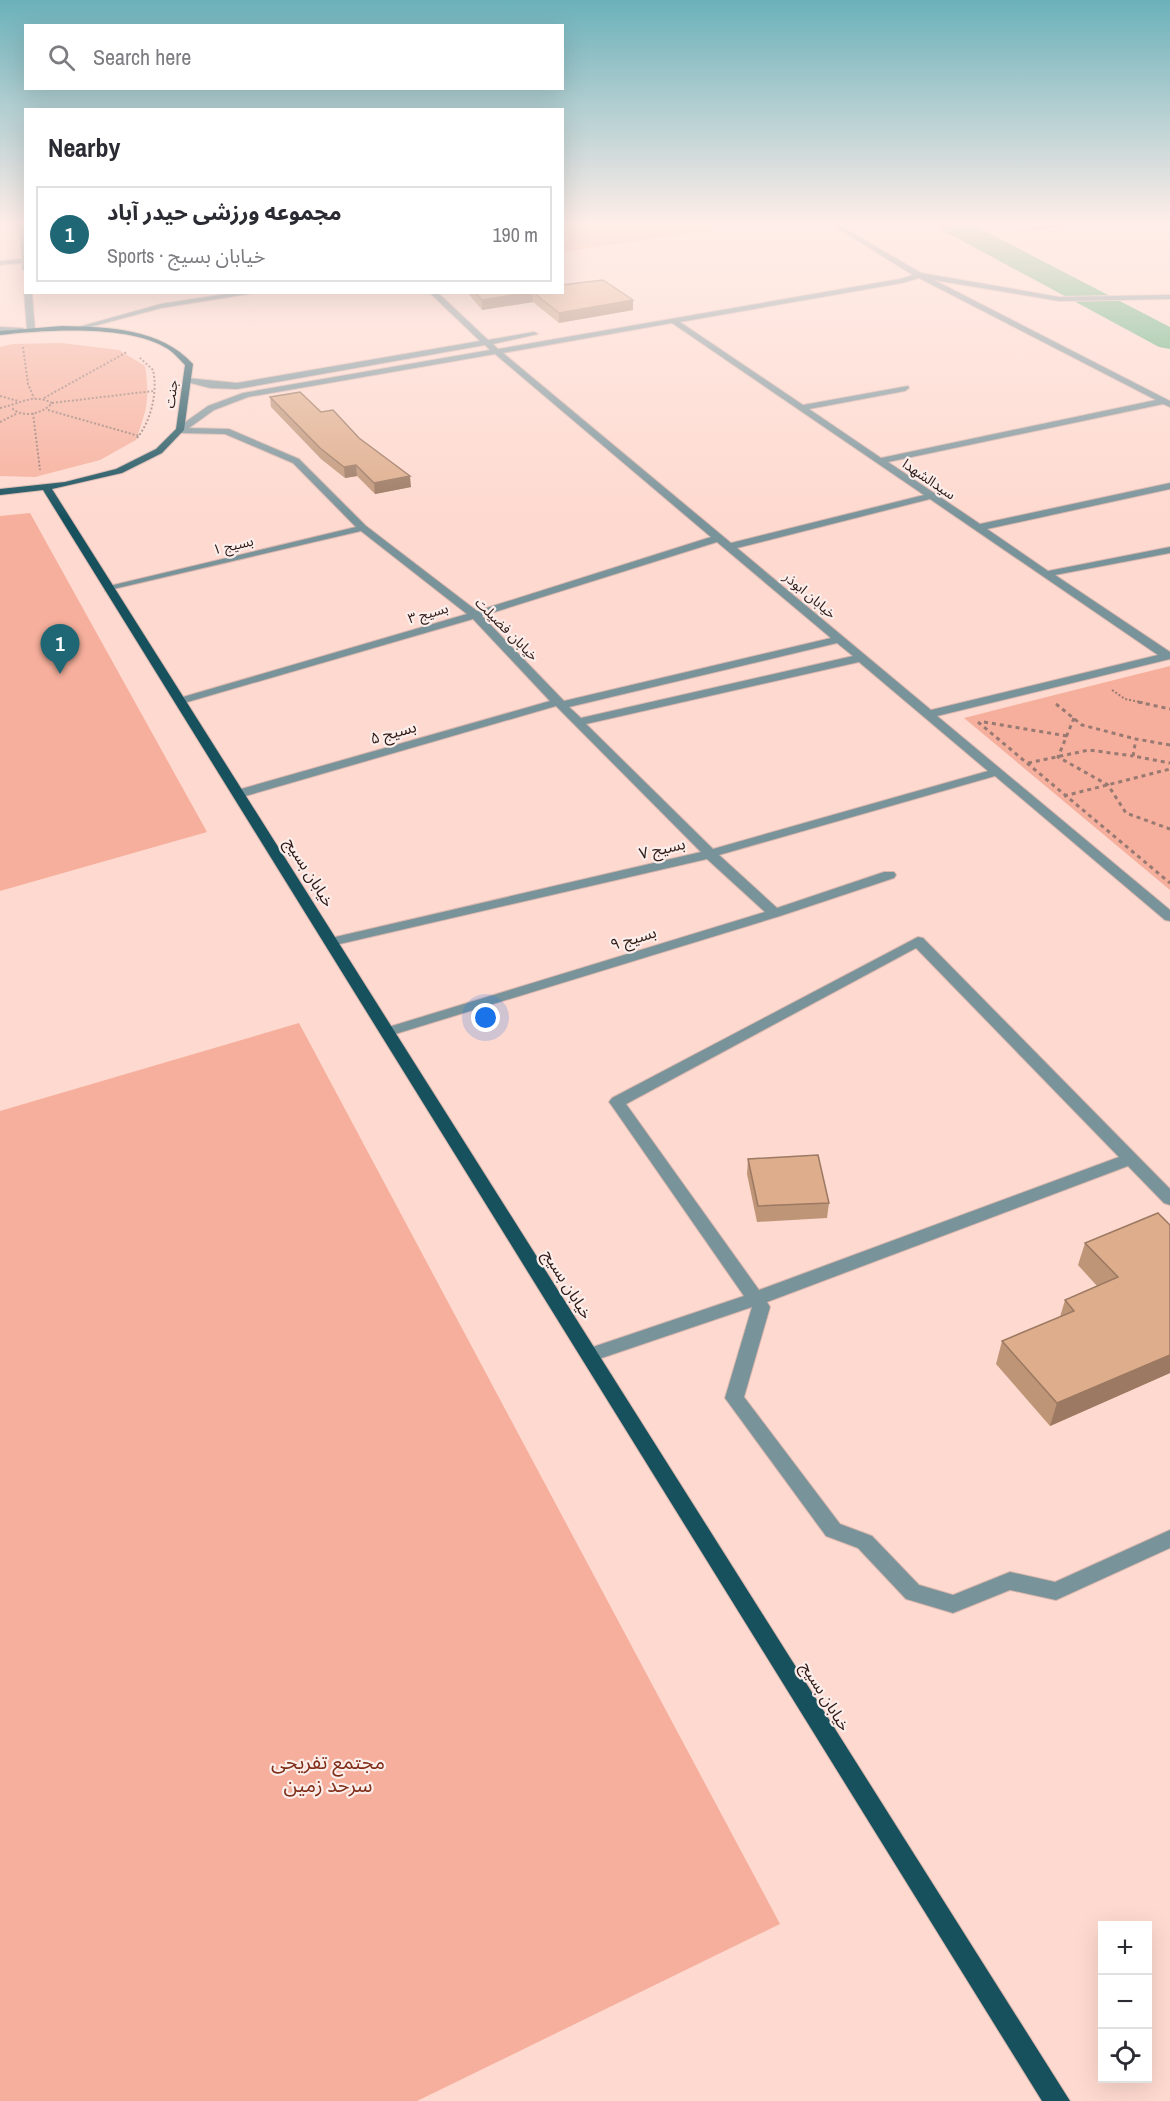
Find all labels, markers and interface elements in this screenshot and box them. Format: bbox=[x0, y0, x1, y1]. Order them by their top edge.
search box bbox=[24, 24, 564, 90]
icon: search bbox=[45, 41, 78, 74]
text: Search here bbox=[93, 42, 191, 72]
text: Nearby bbox=[48, 130, 120, 165]
text: مجموعه ورزشی حیدر آباد bbox=[107, 197, 341, 227]
text: 1 bbox=[65, 221, 74, 248]
text: 190 m bbox=[492, 221, 538, 248]
text: Sports · خیابان بسیج bbox=[107, 242, 265, 269]
street label: جنت bbox=[160, 379, 182, 409]
street label: سیدالشهدا bbox=[899, 455, 959, 503]
street label: بسیج ۱ bbox=[211, 532, 256, 560]
street label: خیابان ابوذر bbox=[779, 567, 840, 622]
street label: خیابان فضیلت bbox=[471, 593, 543, 665]
street label: بسیج ۳ bbox=[406, 599, 451, 629]
pin: 1 bbox=[40, 624, 80, 674]
street label: بسیج ۵ bbox=[367, 715, 419, 751]
street label: بسیج ۷ bbox=[637, 832, 688, 866]
street label: خیابان بسیج bbox=[278, 833, 340, 912]
street label: بسیج ۹ bbox=[607, 921, 659, 957]
your location bbox=[471, 1003, 500, 1032]
street label: خیابان بسیج bbox=[536, 1245, 598, 1324]
street label: خیابان بسیج bbox=[794, 1657, 856, 1736]
park label: مجتمع تفریحی سرحد زمین bbox=[271, 1748, 385, 1798]
map controls bbox=[1098, 1921, 1152, 2083]
button: + bbox=[1098, 1921, 1152, 1975]
button: − bbox=[1098, 1975, 1152, 2029]
button: locate bbox=[1098, 2029, 1152, 2083]

